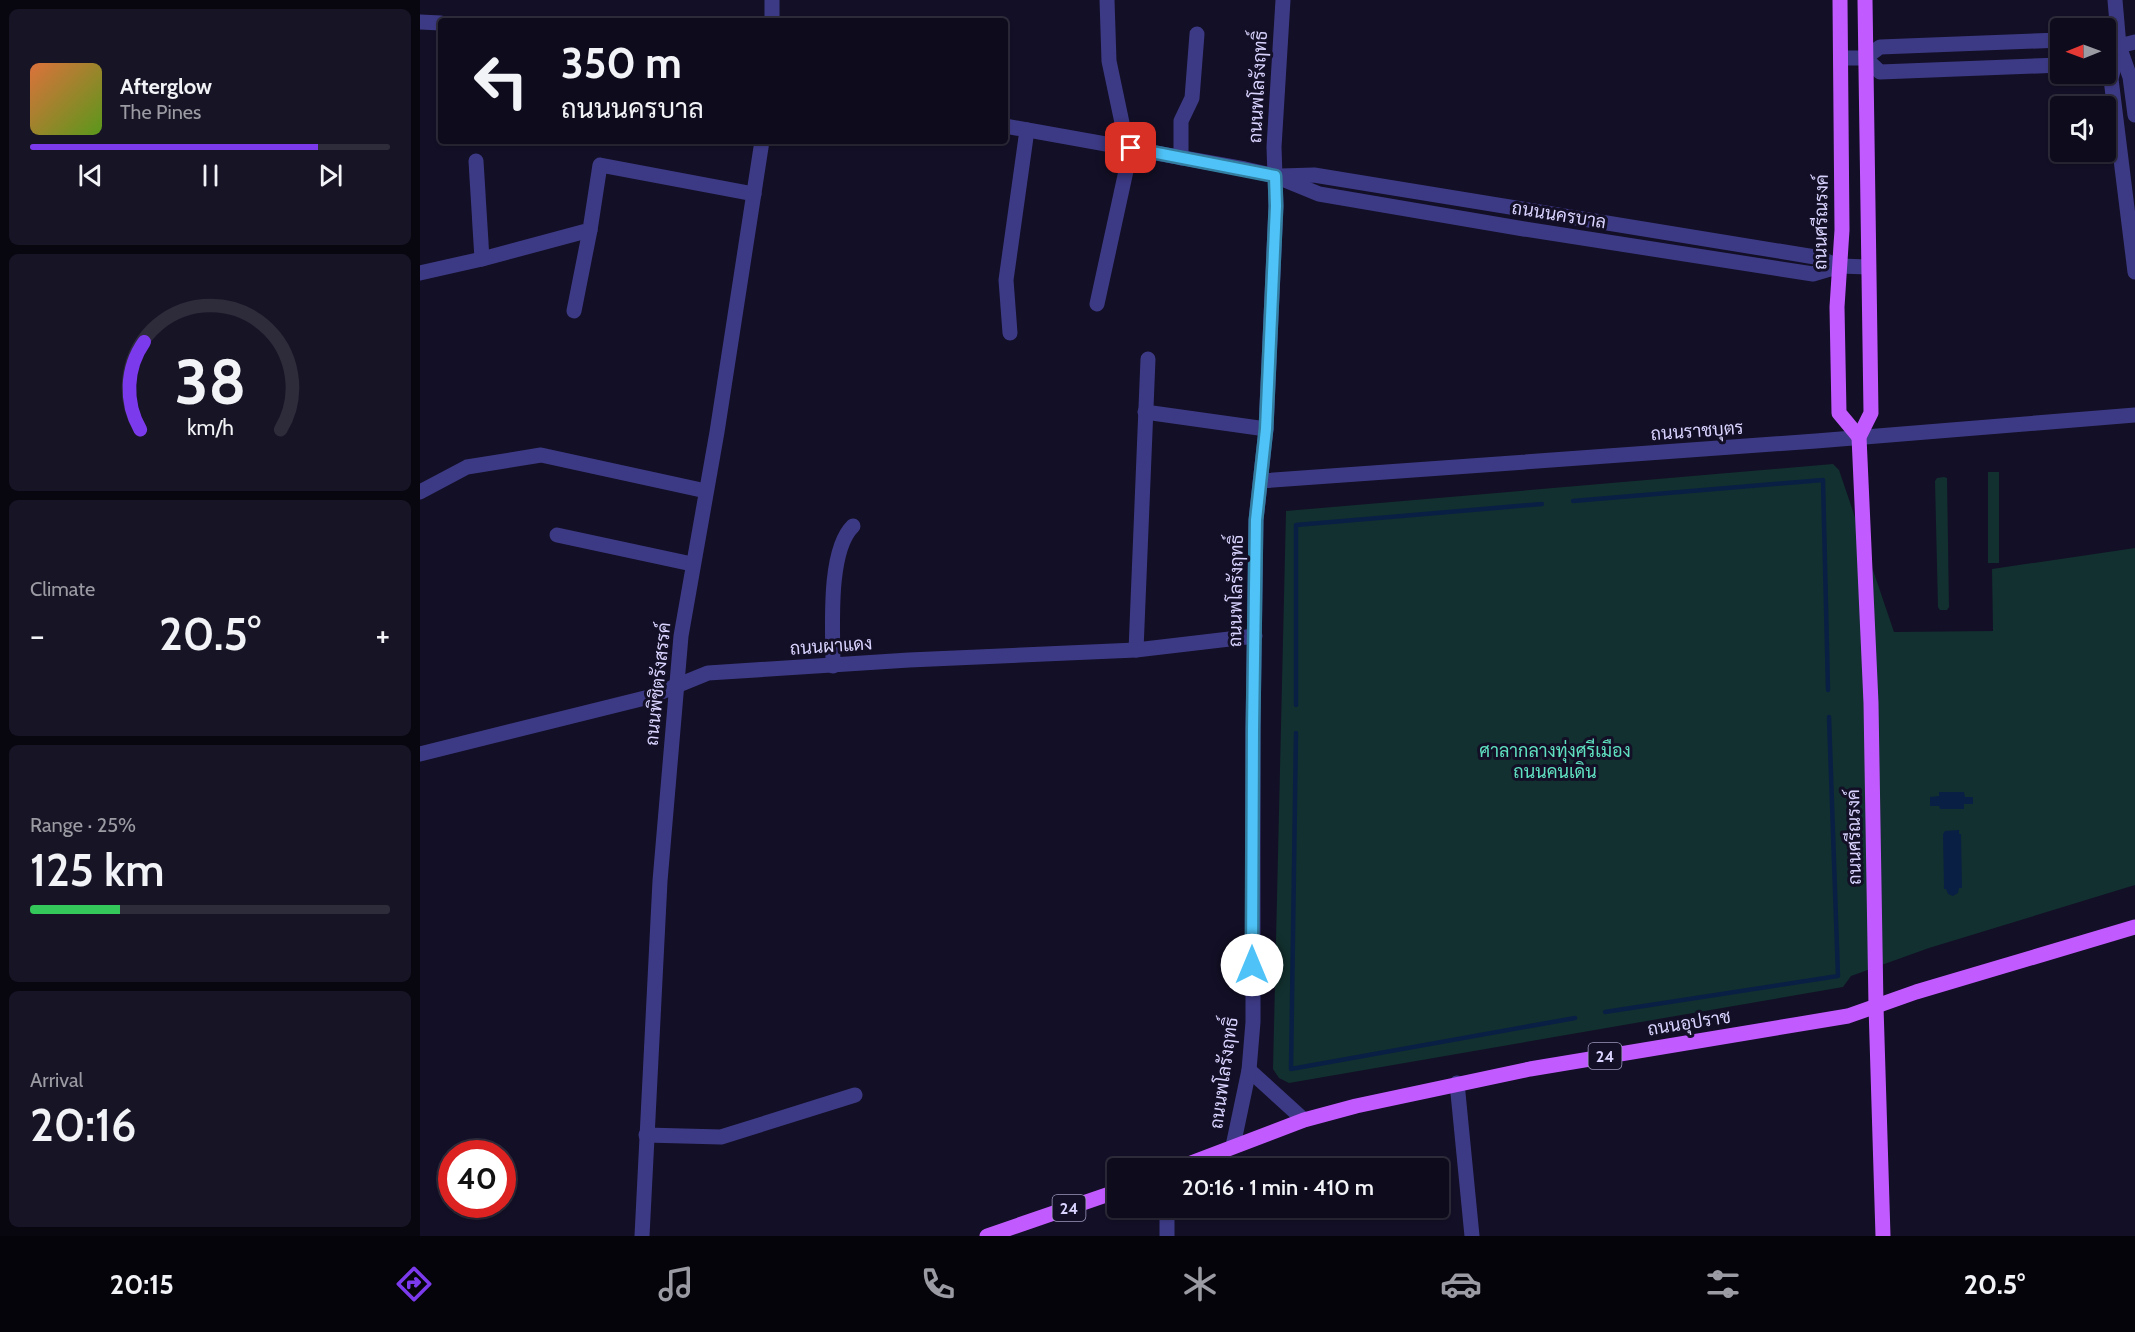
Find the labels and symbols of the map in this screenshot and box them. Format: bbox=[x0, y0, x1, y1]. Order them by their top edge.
north arrow bbox=[2050, 18, 2116, 84]
street label: ถนนพโลรังฤทธิ์ bbox=[1239, 30, 1272, 144]
pin bbox=[1105, 122, 1156, 173]
street label: ถนนศรีณรงค์ bbox=[1807, 174, 1833, 270]
street label: ถนนนครบาล bbox=[1510, 197, 1608, 233]
street label: ถนนราชบุตร bbox=[1650, 417, 1744, 446]
street label: ถนนพโลรังฤทธิ์ bbox=[1219, 534, 1248, 647]
street label: ถนนพิชิตรังสรรค์ bbox=[639, 621, 675, 747]
street label: ถนนผาแดง bbox=[789, 632, 873, 660]
park label: ศาลากลางทุ่งศรีเมือง ถนนคนเดิน bbox=[1479, 738, 1631, 783]
street label: ถนนศรีณรงค์ bbox=[1840, 789, 1866, 885]
position arrow bbox=[1220, 933, 1284, 997]
street label: ถนนอุปราช bbox=[1646, 1006, 1732, 1041]
street label: ถนนพโลรังฤทธิ์ bbox=[1200, 1015, 1243, 1130]
road number: 24 bbox=[1588, 1043, 1622, 1069]
speed limit sign: 40 bbox=[438, 1140, 516, 1218]
road number: 24 bbox=[1052, 1195, 1086, 1221]

